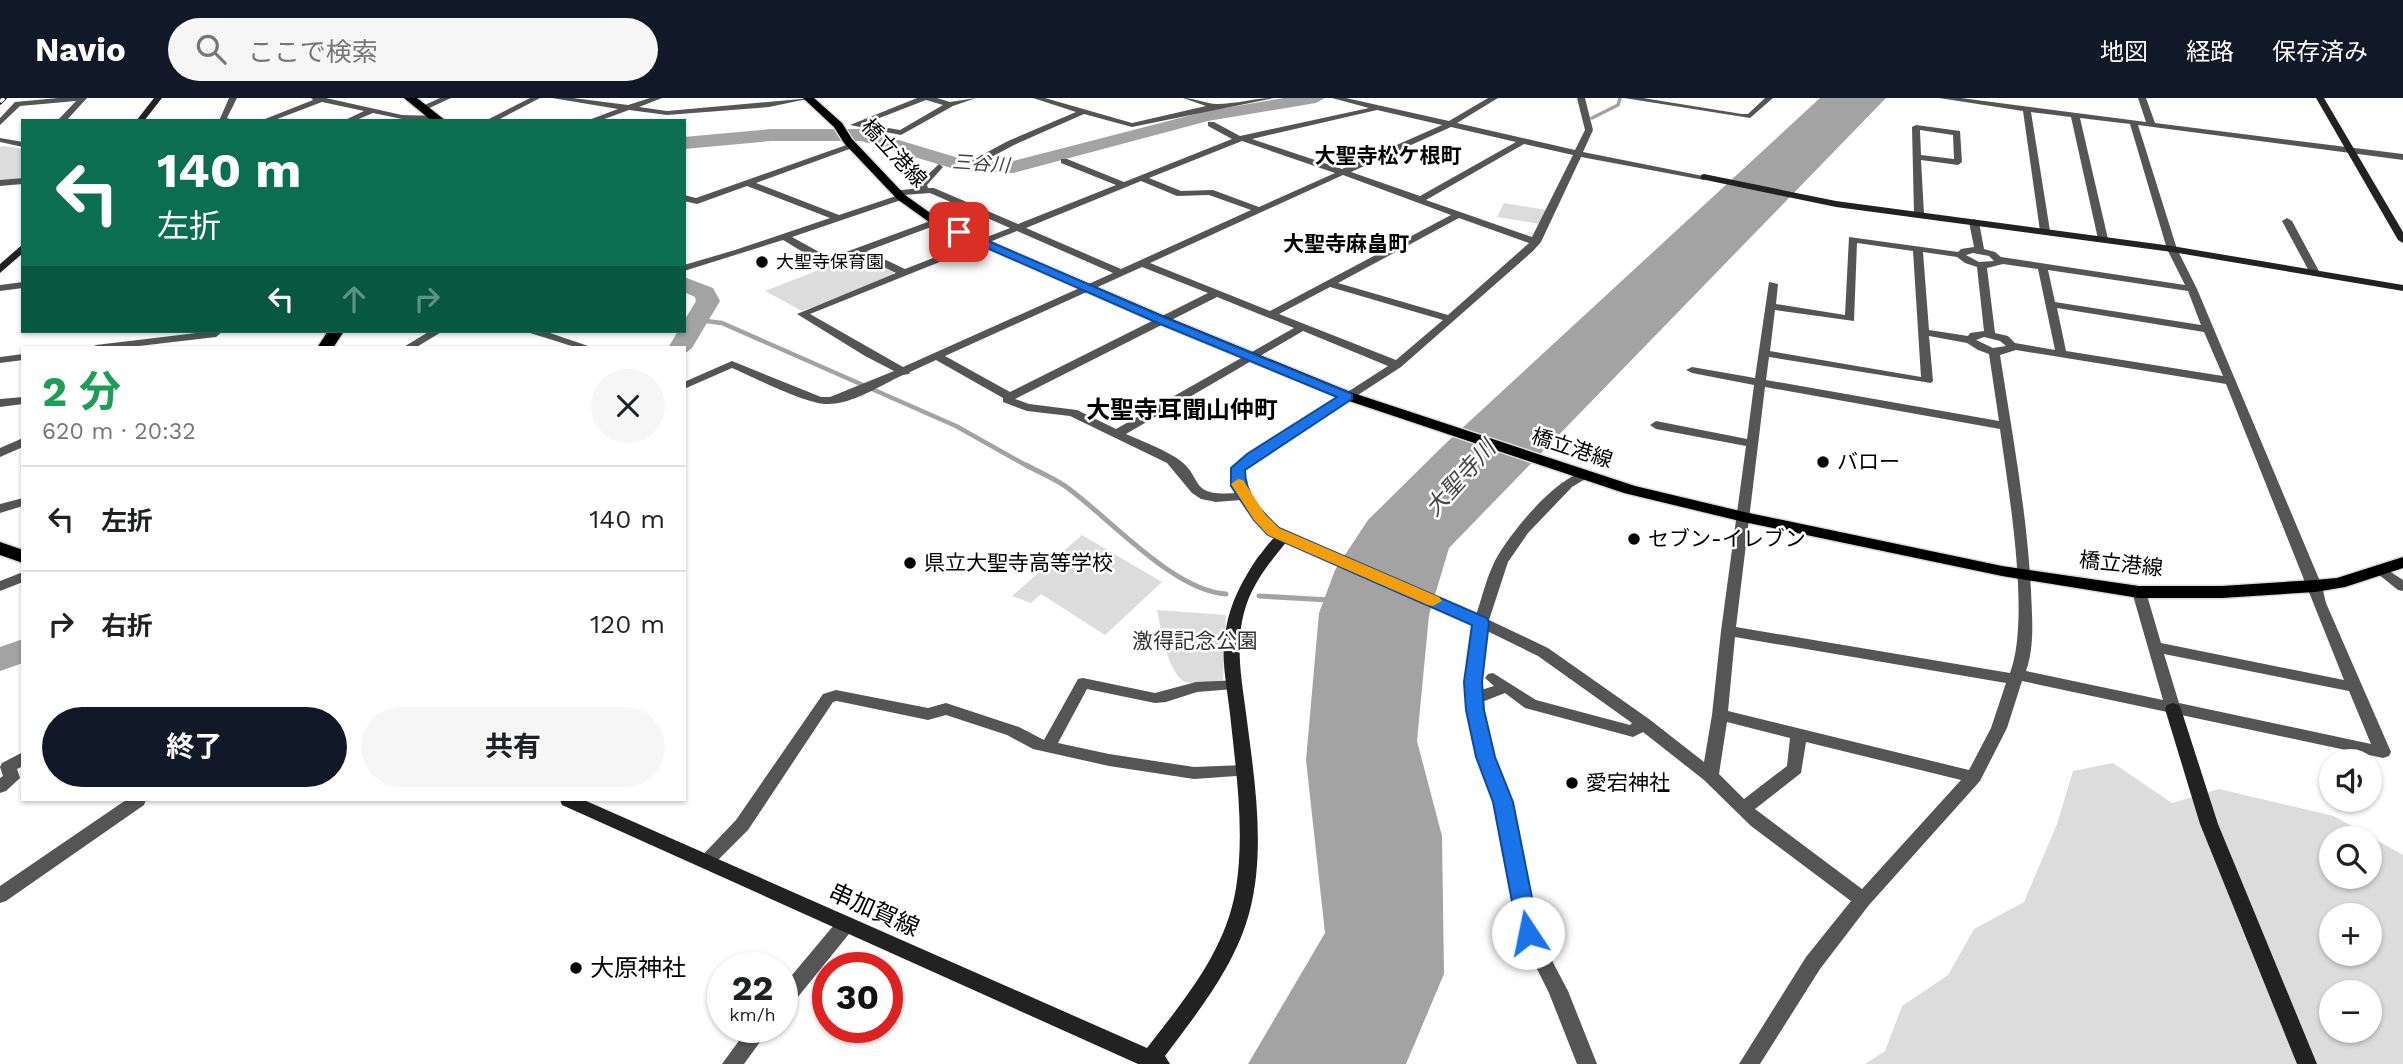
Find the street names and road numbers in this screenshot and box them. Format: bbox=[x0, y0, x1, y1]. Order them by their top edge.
street label: 橋立港線 bbox=[857, 113, 932, 192]
street label: 橋立港線 bbox=[1528, 423, 1616, 472]
street label: 橋立港線 bbox=[2078, 547, 2164, 580]
street label: 串加賀線 bbox=[824, 878, 924, 942]

